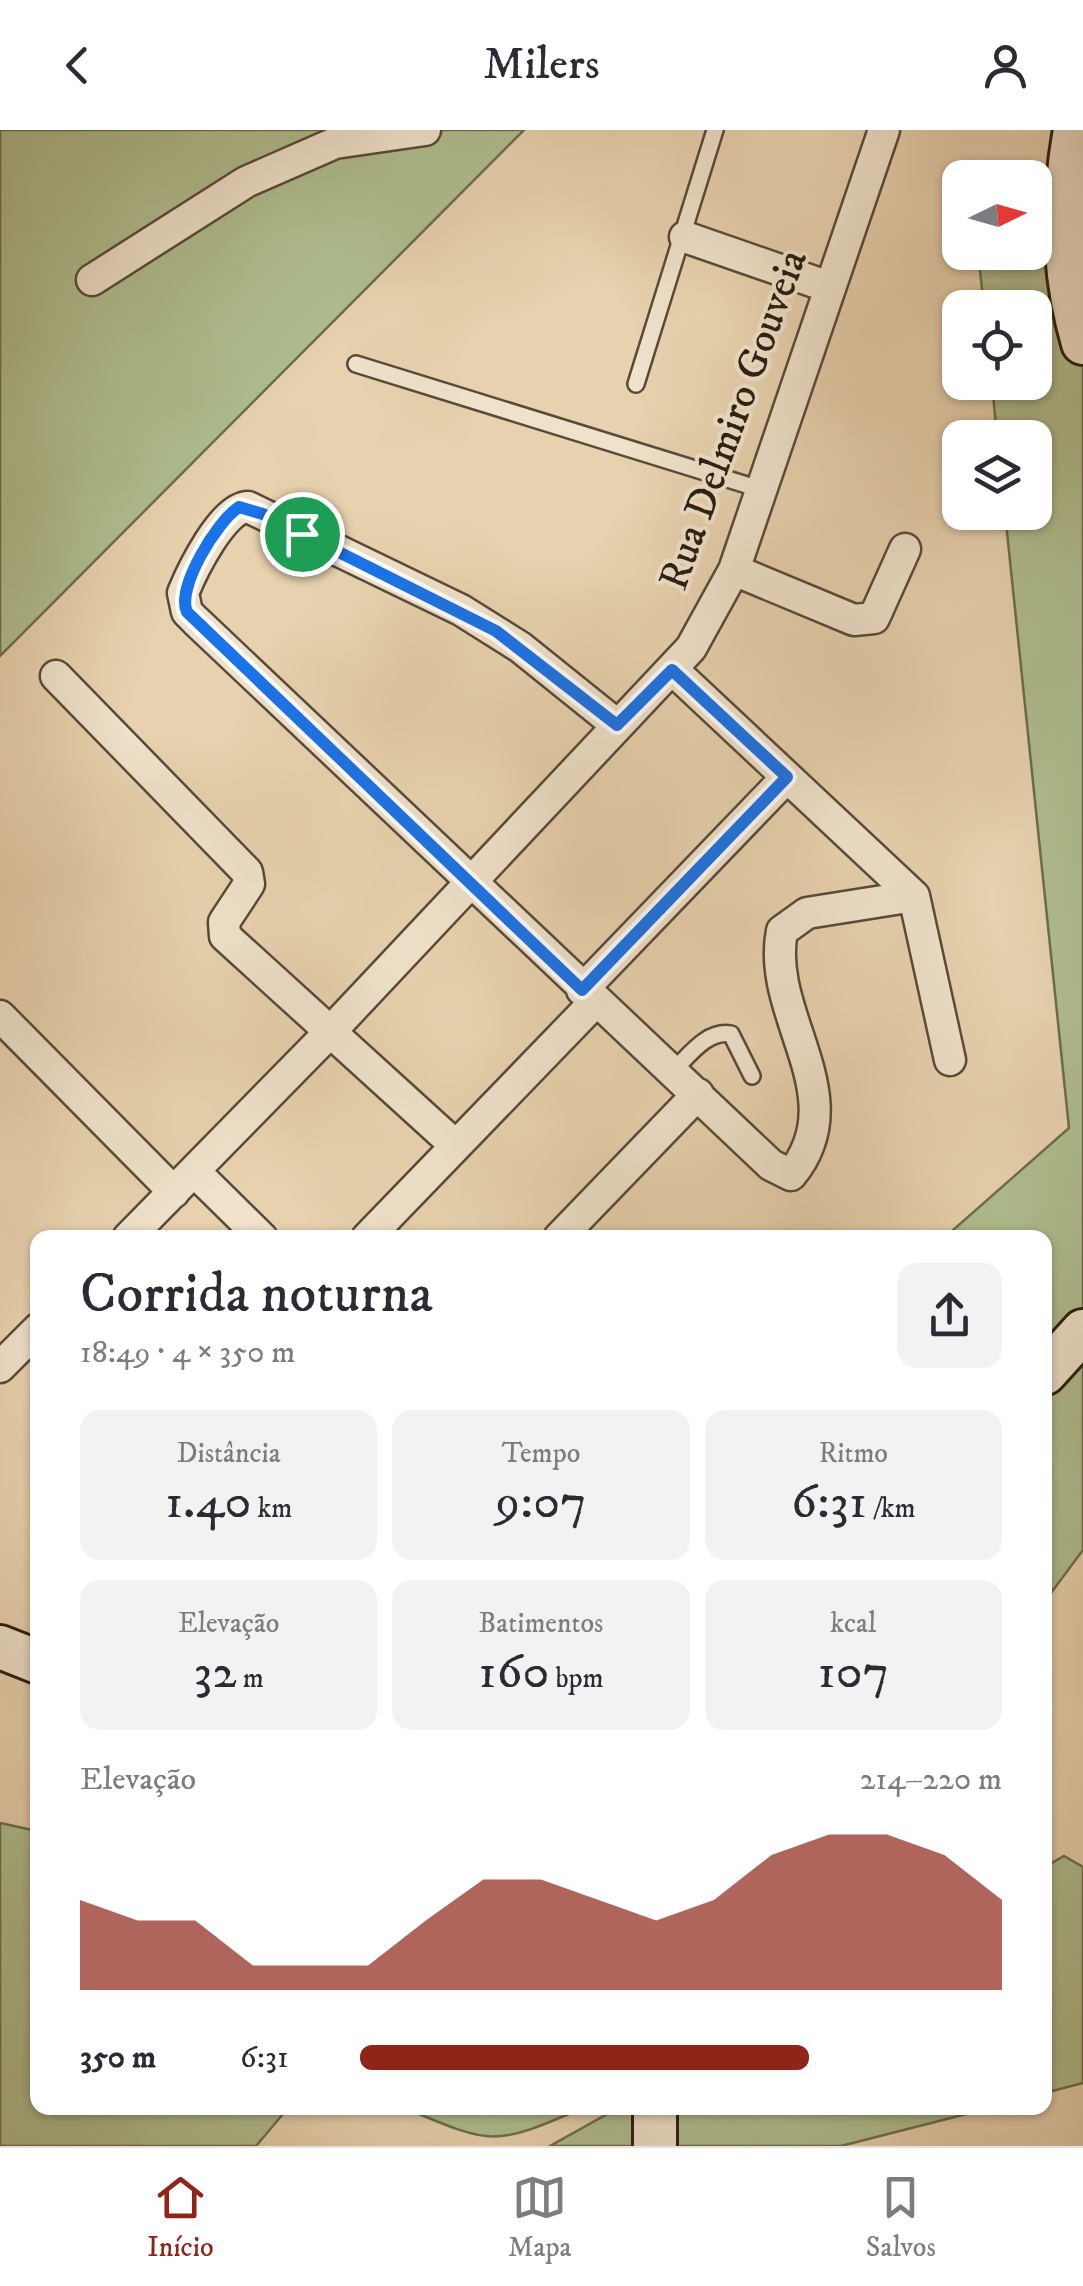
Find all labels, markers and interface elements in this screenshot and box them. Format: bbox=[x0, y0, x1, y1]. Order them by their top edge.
text: Milers bbox=[483, 37, 600, 93]
icon: back bbox=[50, 38, 105, 93]
icon: person bbox=[978, 38, 1033, 93]
north arrow bbox=[942, 160, 1052, 270]
map controls bbox=[942, 160, 1052, 530]
street label: Rua Delmiro Gouveia bbox=[648, 243, 820, 597]
button: locate bbox=[942, 290, 1052, 400]
button: layers bbox=[942, 420, 1052, 530]
pin bbox=[260, 492, 345, 577]
icon: arrive bbox=[275, 507, 330, 562]
text: Corrida noturna bbox=[80, 1261, 433, 1330]
button: share bbox=[897, 1263, 1002, 1368]
text: 18:49 · 4 × 350 m bbox=[80, 1333, 295, 1373]
text: Distância bbox=[177, 1436, 281, 1471]
text: Tempo bbox=[502, 1436, 580, 1471]
text: Ritmo bbox=[819, 1436, 888, 1471]
text: 1.40 bbox=[165, 1471, 251, 1534]
text: 9:07 bbox=[495, 1471, 587, 1534]
text: 6:31 bbox=[791, 1471, 867, 1534]
text: km bbox=[251, 1491, 292, 1526]
text: /km bbox=[867, 1491, 916, 1526]
text: Elevação bbox=[178, 1606, 279, 1641]
text: Batimentos bbox=[479, 1606, 603, 1641]
text: kcal bbox=[830, 1606, 876, 1641]
text: 32 bbox=[194, 1641, 237, 1704]
text: 160 bbox=[478, 1641, 549, 1704]
text: 107 bbox=[818, 1641, 889, 1704]
text: m bbox=[237, 1661, 264, 1696]
text: bpm bbox=[549, 1661, 604, 1696]
text: Elevação bbox=[80, 1760, 196, 1800]
text: 214–220 m bbox=[860, 1760, 1002, 1800]
text: 350 m bbox=[80, 2038, 156, 2078]
text: 6:31 bbox=[240, 2038, 289, 2078]
tab: Início bbox=[147, 2170, 214, 2265]
tab: Mapa bbox=[508, 2170, 571, 2265]
tab: Salvos bbox=[866, 2170, 936, 2265]

